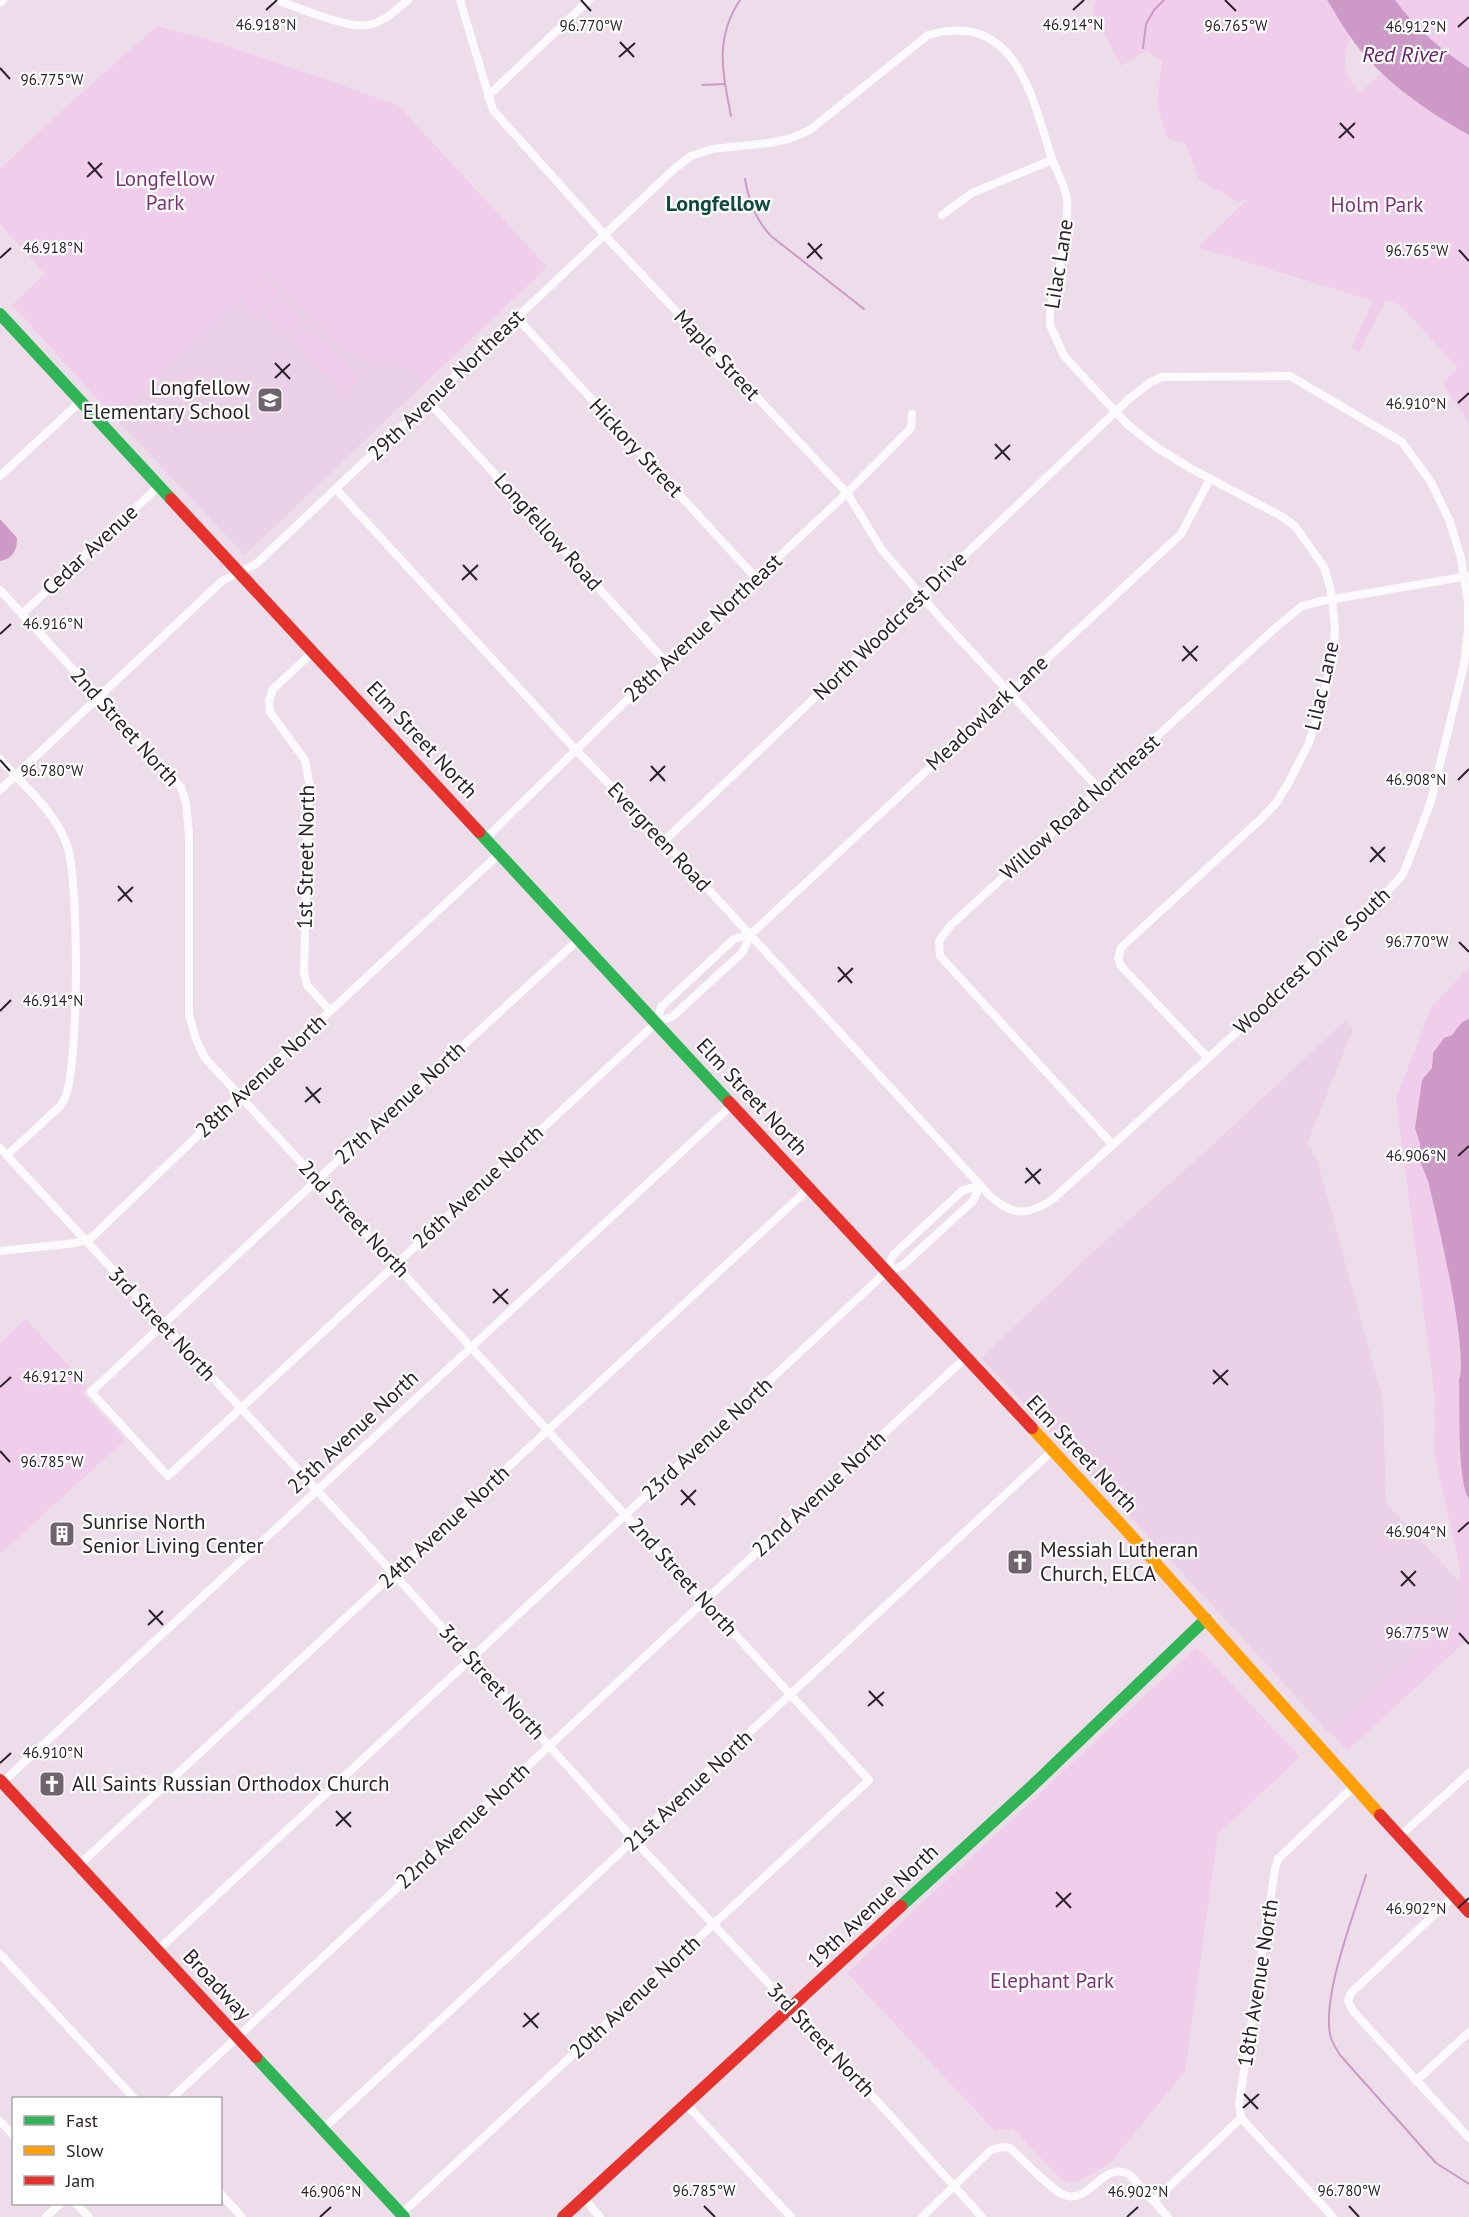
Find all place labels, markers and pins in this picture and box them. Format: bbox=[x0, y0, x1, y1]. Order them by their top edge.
place label: Longfellow Elementary School bbox=[83, 374, 251, 425]
school or university icon: Longfellow Elementary School bbox=[255, 385, 285, 415]
place label: Sunrise North Senior Living Center bbox=[82, 1508, 264, 1559]
building icon: Sunrise North Senior Living Center bbox=[47, 1519, 77, 1549]
place label: Messiah Lutheran Church, ELCA bbox=[1040, 1536, 1198, 1587]
church icon: Messiah Lutheran Church, ELCA bbox=[1005, 1547, 1035, 1577]
church icon: All Saints Russian Orthodox Church bbox=[37, 1769, 67, 1799]
place label: All Saints Russian Orthodox Church bbox=[72, 1770, 390, 1797]

